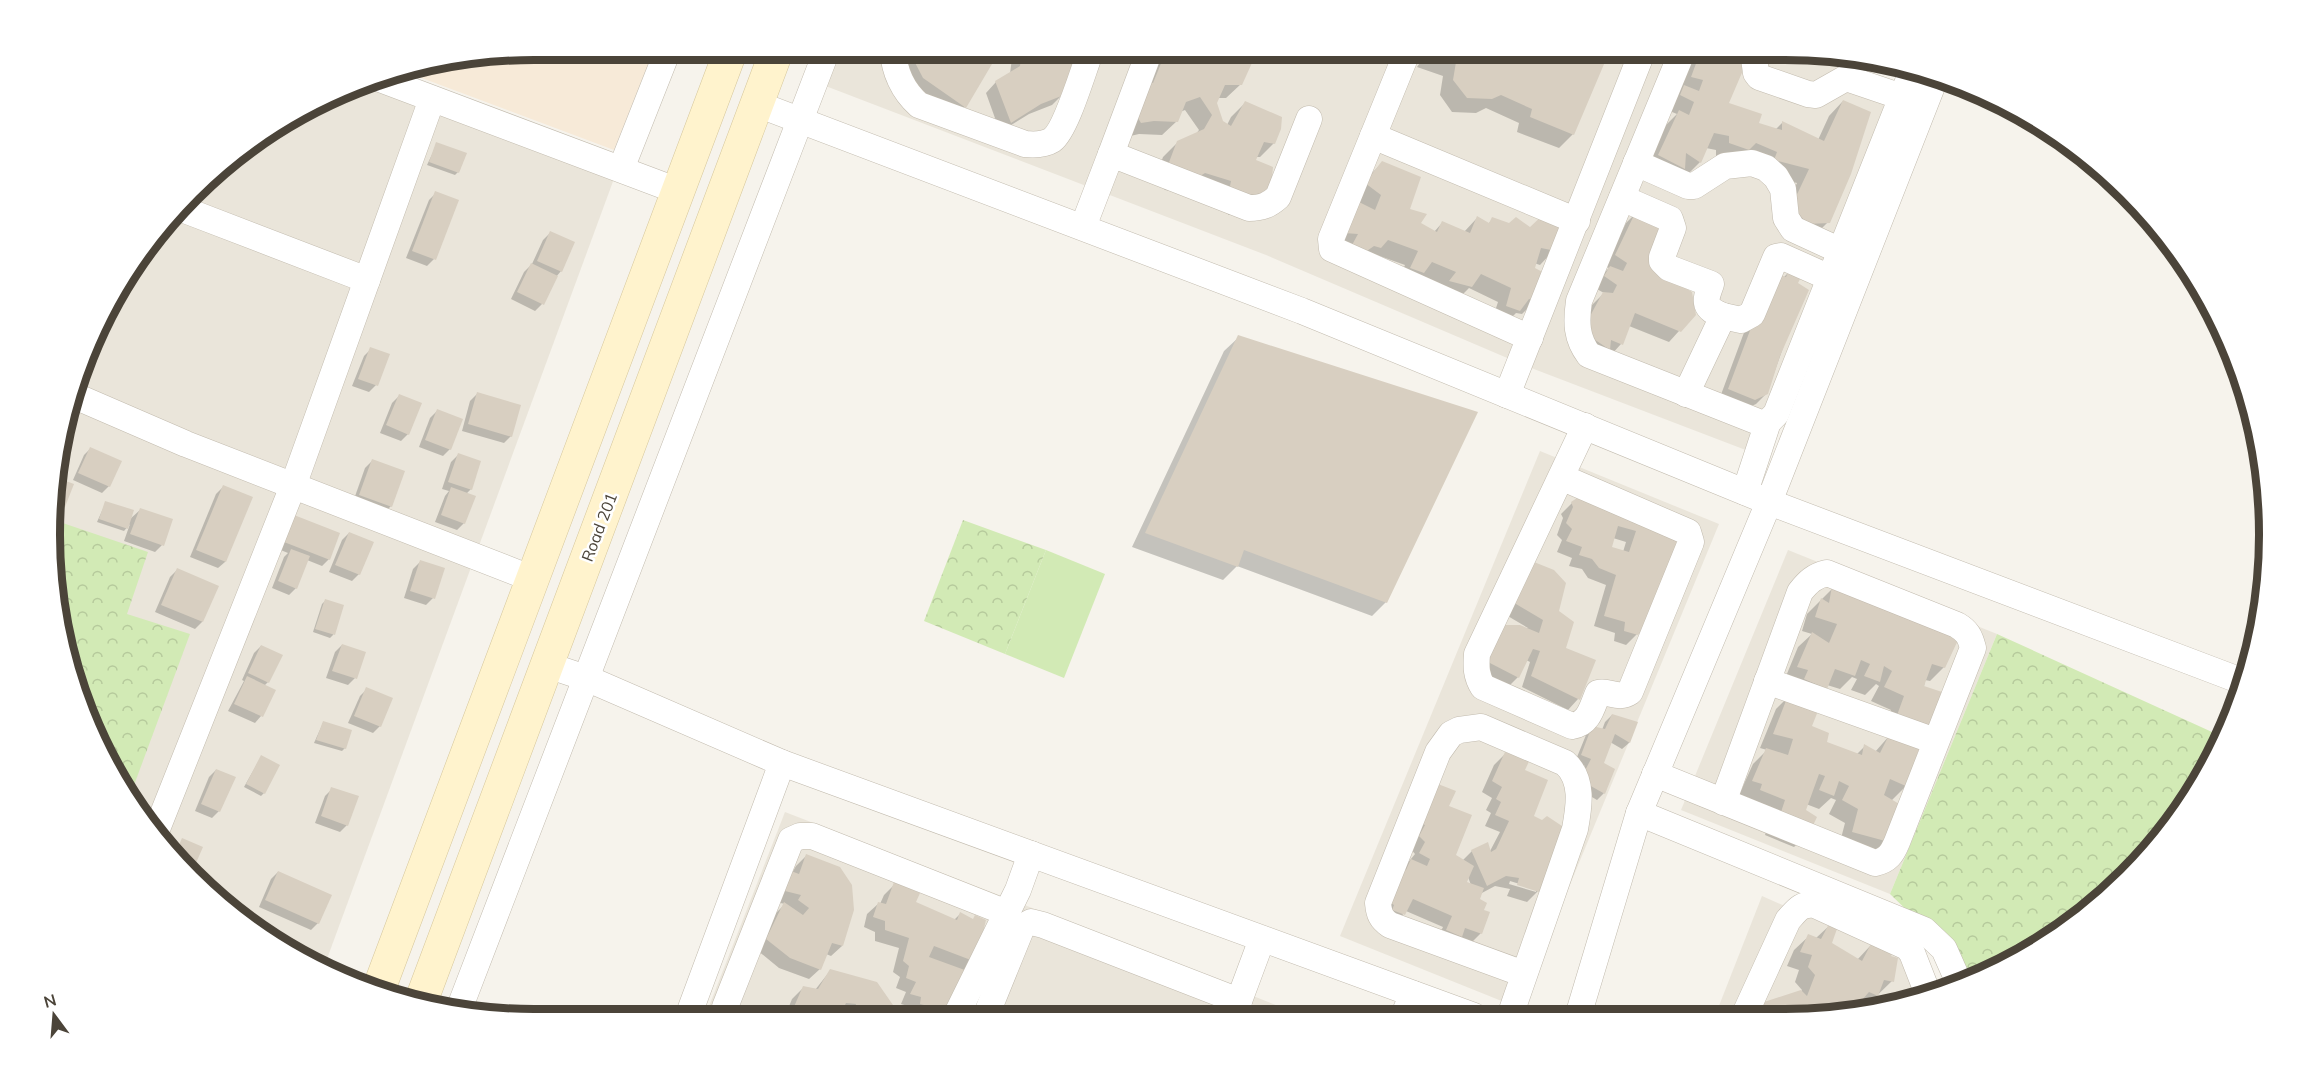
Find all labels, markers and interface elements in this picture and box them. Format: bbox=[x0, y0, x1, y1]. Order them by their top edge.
street label: Road 201 bbox=[577, 490, 621, 564]
north arrow bbox=[24, 985, 84, 1045]
text: N bbox=[41, 989, 58, 1012]

